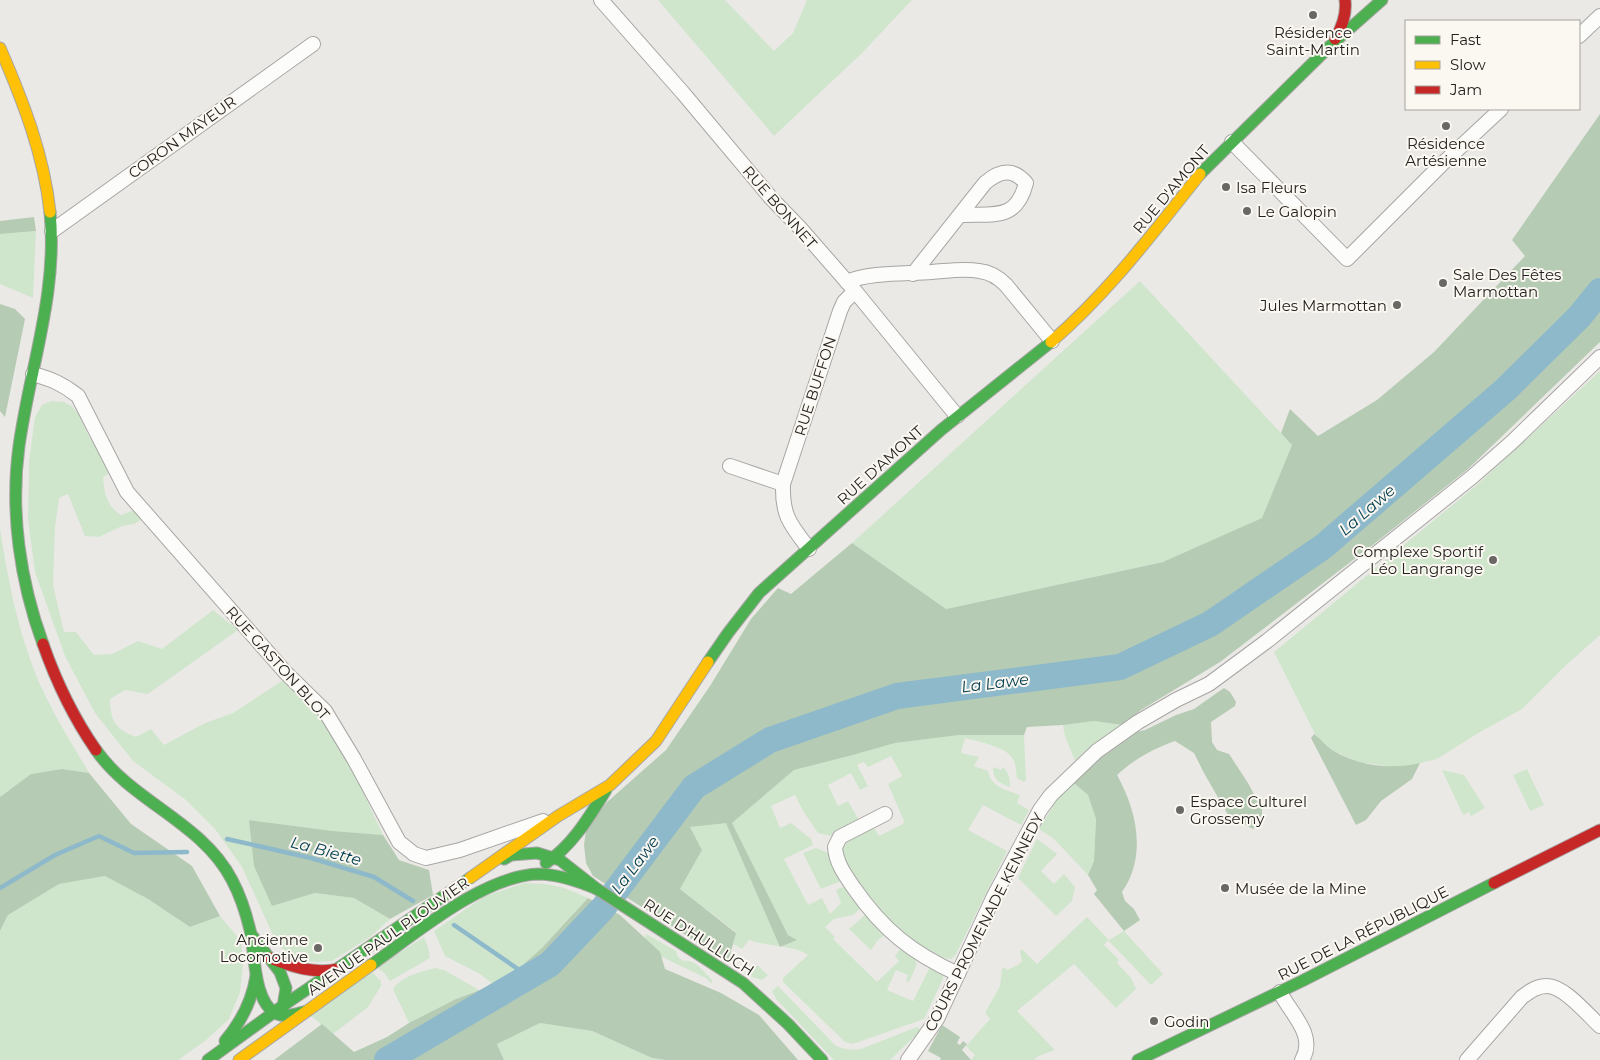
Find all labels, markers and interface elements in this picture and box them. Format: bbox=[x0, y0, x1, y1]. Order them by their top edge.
marker: Résidence Saint-Martin bbox=[1307, 9, 1319, 21]
legend bbox=[1405, 20, 1580, 110]
place label: Résidence Saint-Martin bbox=[1266, 23, 1360, 59]
text: Fast bbox=[1450, 30, 1481, 49]
text: Slow bbox=[1450, 55, 1486, 74]
text: Jam bbox=[1449, 80, 1482, 99]
street label: CORON MAYEUR bbox=[124, 91, 240, 183]
marker: Résidence Artésienne bbox=[1440, 120, 1452, 132]
place label: Résidence Artésienne bbox=[1405, 134, 1487, 170]
street label: RUE D'AMONT bbox=[1128, 141, 1214, 237]
street label: RUE BONNET bbox=[739, 162, 821, 253]
place label: Isa Fleurs bbox=[1236, 178, 1307, 197]
marker: Isa Fleurs bbox=[1220, 181, 1232, 193]
place label: Le Galopin bbox=[1257, 202, 1337, 221]
marker: Le Galopin bbox=[1241, 205, 1253, 217]
place label: Sale Des Fêtes Marmottan bbox=[1453, 265, 1561, 301]
marker: Sale Des Fêtes Marmottan bbox=[1437, 277, 1449, 289]
place label: Jules Marmottan bbox=[1259, 296, 1387, 315]
marker: Jules Marmottan bbox=[1391, 299, 1403, 311]
street label: RUE BUFFON bbox=[790, 334, 840, 438]
street label: RUE D'AMONT bbox=[833, 421, 927, 509]
water label: La Lawe bbox=[1335, 481, 1399, 539]
place label: Complexe Sportif Léo Langrange bbox=[1353, 542, 1484, 578]
marker: Complexe Sportif Léo Langrange bbox=[1487, 554, 1499, 566]
street label: RUE GASTON BLOT bbox=[222, 602, 334, 724]
water label: La Lawe bbox=[960, 669, 1030, 697]
place label: Espace Culturel Grossemy bbox=[1190, 792, 1307, 828]
marker: Espace Culturel Grossemy bbox=[1174, 804, 1186, 816]
street label: COURS PROMENADE KENNEDY bbox=[920, 809, 1048, 1035]
water label: La Biette bbox=[289, 832, 363, 870]
water label: La Lawe bbox=[607, 832, 663, 898]
street label: AVENUE PAUL PLOUVIER bbox=[303, 873, 473, 999]
place label: Musée de la Mine bbox=[1235, 879, 1366, 898]
marker: Musée de la Mine bbox=[1219, 882, 1231, 894]
street label: RUE DE LA RÉPUBLIQUE bbox=[1274, 882, 1452, 984]
street label: RUE D'HULLUCH bbox=[640, 894, 758, 980]
place label: Ancienne Locomotive bbox=[220, 930, 308, 966]
marker: Ancienne Locomotive bbox=[312, 942, 324, 954]
place label: Godin bbox=[1164, 1012, 1209, 1031]
marker: Godin bbox=[1148, 1015, 1160, 1027]

